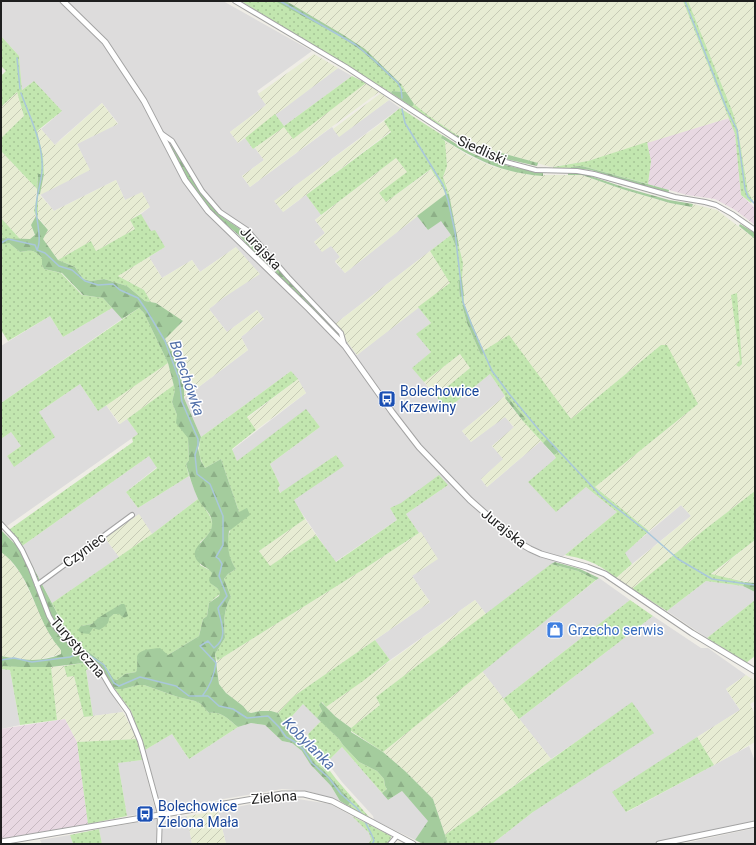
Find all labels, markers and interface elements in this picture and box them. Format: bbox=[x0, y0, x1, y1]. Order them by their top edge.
street label: Siedliski bbox=[455, 132, 509, 168]
street label: Jurajska bbox=[237, 223, 285, 273]
water label: Bolechówka bbox=[166, 338, 208, 418]
place label: Bolechowice Krzewiny bbox=[400, 383, 479, 415]
bus stop icon: Bolechowice Krzewiny bbox=[377, 389, 397, 409]
street label: Jurajska bbox=[478, 505, 530, 551]
street label: Czyniec bbox=[60, 529, 108, 571]
street label: Turystyczna bbox=[47, 613, 109, 681]
shop icon: Grzecho serwis bbox=[545, 620, 565, 640]
place label: Grzecho serwis bbox=[568, 622, 664, 638]
water label: Kobylanka bbox=[279, 714, 339, 774]
street label: Zielona bbox=[250, 787, 298, 807]
place label: Bolechowice Zielona Mała bbox=[158, 798, 239, 830]
bus stop icon: Bolechowice Zielona Mała bbox=[135, 804, 155, 824]

